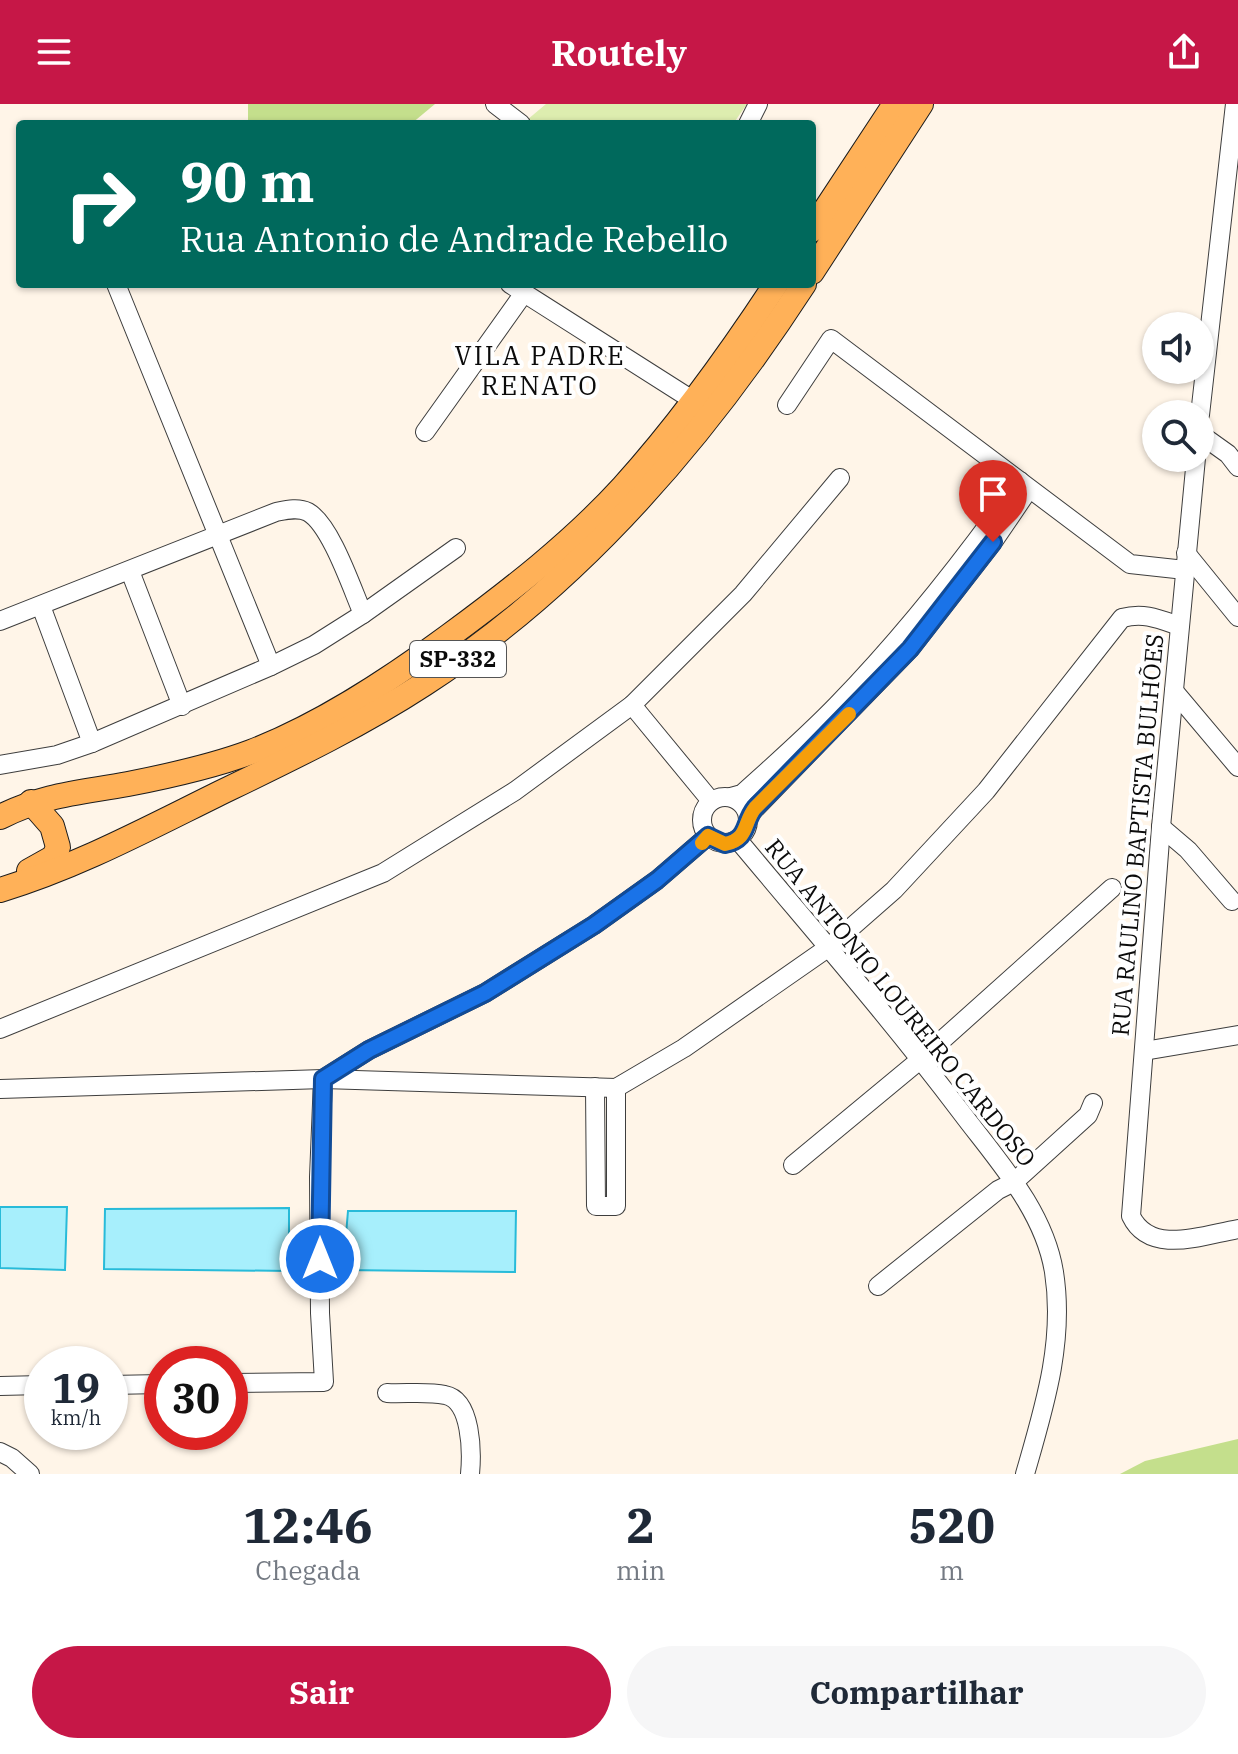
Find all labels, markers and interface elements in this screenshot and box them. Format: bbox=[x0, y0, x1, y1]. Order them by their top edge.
text: Routely bbox=[551, 29, 687, 76]
icon: menu bbox=[32, 30, 76, 74]
icon: share bbox=[1162, 30, 1206, 74]
text: 90 m bbox=[180, 145, 315, 217]
icon: right bbox=[48, 152, 152, 256]
text: Rua Antonio de Andrade Rebello bbox=[180, 215, 728, 262]
map controls bbox=[1142, 312, 1214, 472]
button: sound bbox=[1142, 312, 1214, 384]
district label: VILA PADRE RENATO bbox=[454, 338, 626, 402]
button: search bbox=[1142, 400, 1214, 472]
pin bbox=[959, 460, 1027, 542]
icon: arrive bbox=[971, 472, 1015, 516]
street label: RUA RAULINO BAPTISTA BULHÕES bbox=[1103, 633, 1171, 1037]
road number: SP-332 bbox=[410, 641, 506, 677]
street label: RUA ANTONIO LOUREIRO CARDOSO bbox=[758, 832, 1043, 1173]
position arrow bbox=[278, 1217, 362, 1301]
speed limit sign: 30 bbox=[144, 1346, 248, 1450]
text: 19 bbox=[52, 1362, 100, 1414]
text: km/h bbox=[51, 1404, 101, 1431]
text: 12:46 bbox=[243, 1494, 373, 1556]
text: 2 bbox=[626, 1494, 655, 1556]
text: 520 bbox=[909, 1494, 995, 1556]
text: Chegada bbox=[255, 1553, 361, 1587]
text: min bbox=[616, 1553, 665, 1587]
text: m bbox=[939, 1553, 964, 1587]
button: Sair bbox=[32, 1646, 611, 1738]
button: Compartilhar bbox=[627, 1646, 1206, 1738]

